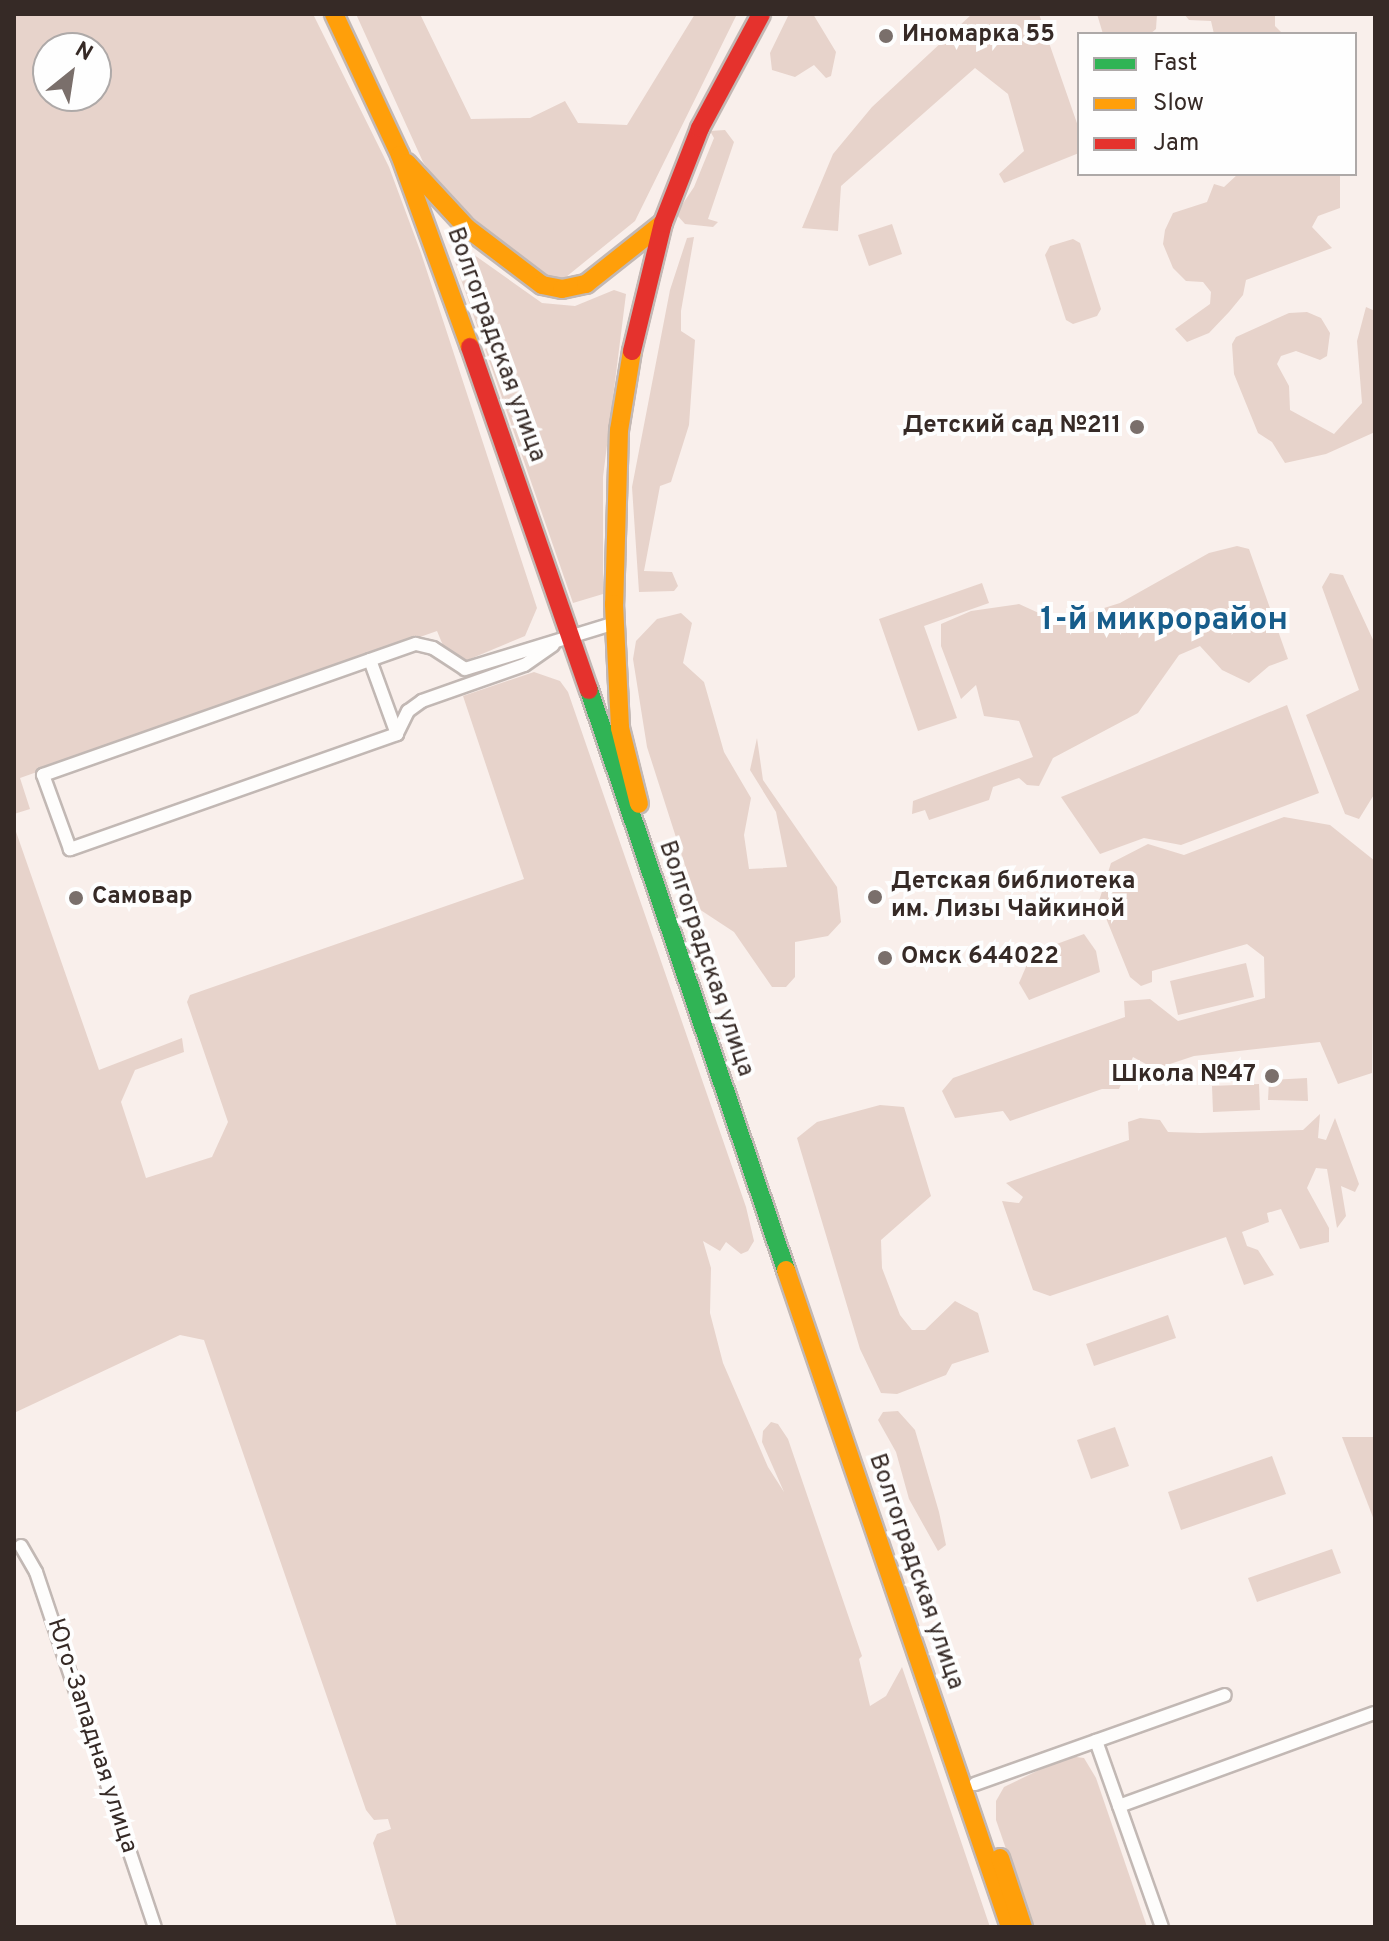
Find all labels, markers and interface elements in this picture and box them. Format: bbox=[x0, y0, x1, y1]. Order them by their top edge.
place label: Иномарка 55 bbox=[902, 22, 1055, 50]
marker: Иномарка 55 bbox=[877, 27, 895, 45]
north arrow bbox=[32, 32, 112, 112]
legend bbox=[1077, 32, 1357, 176]
text: N bbox=[70, 37, 97, 68]
text: Fast bbox=[1153, 49, 1197, 79]
text: Slow bbox=[1153, 89, 1204, 119]
text: Jam bbox=[1153, 129, 1199, 159]
street label: Волгоградская улица bbox=[439, 224, 551, 466]
place label: Детский сад №211 bbox=[903, 413, 1121, 441]
marker: Детский сад №211 bbox=[1128, 418, 1146, 436]
district label: 1-й микрорайон bbox=[1040, 602, 1288, 640]
street label: Волгоградская улица bbox=[651, 837, 759, 1081]
place label: Детская библиотека им. Лизы Чайкиной bbox=[891, 869, 1135, 925]
place label: Самовар bbox=[92, 884, 193, 912]
marker: Детская библиотека им. Лизы Чайкиной bbox=[866, 888, 884, 906]
marker: Самовар bbox=[67, 889, 85, 907]
place label: Омск 644022 bbox=[901, 944, 1059, 972]
marker: Омск 644022 bbox=[876, 949, 894, 967]
place label: Школа №47 bbox=[1111, 1062, 1256, 1090]
marker: Школа №47 bbox=[1263, 1067, 1281, 1085]
street label: Волгоградская улица bbox=[861, 1450, 969, 1694]
street label: Юго-Западная улица bbox=[39, 1615, 143, 1857]

